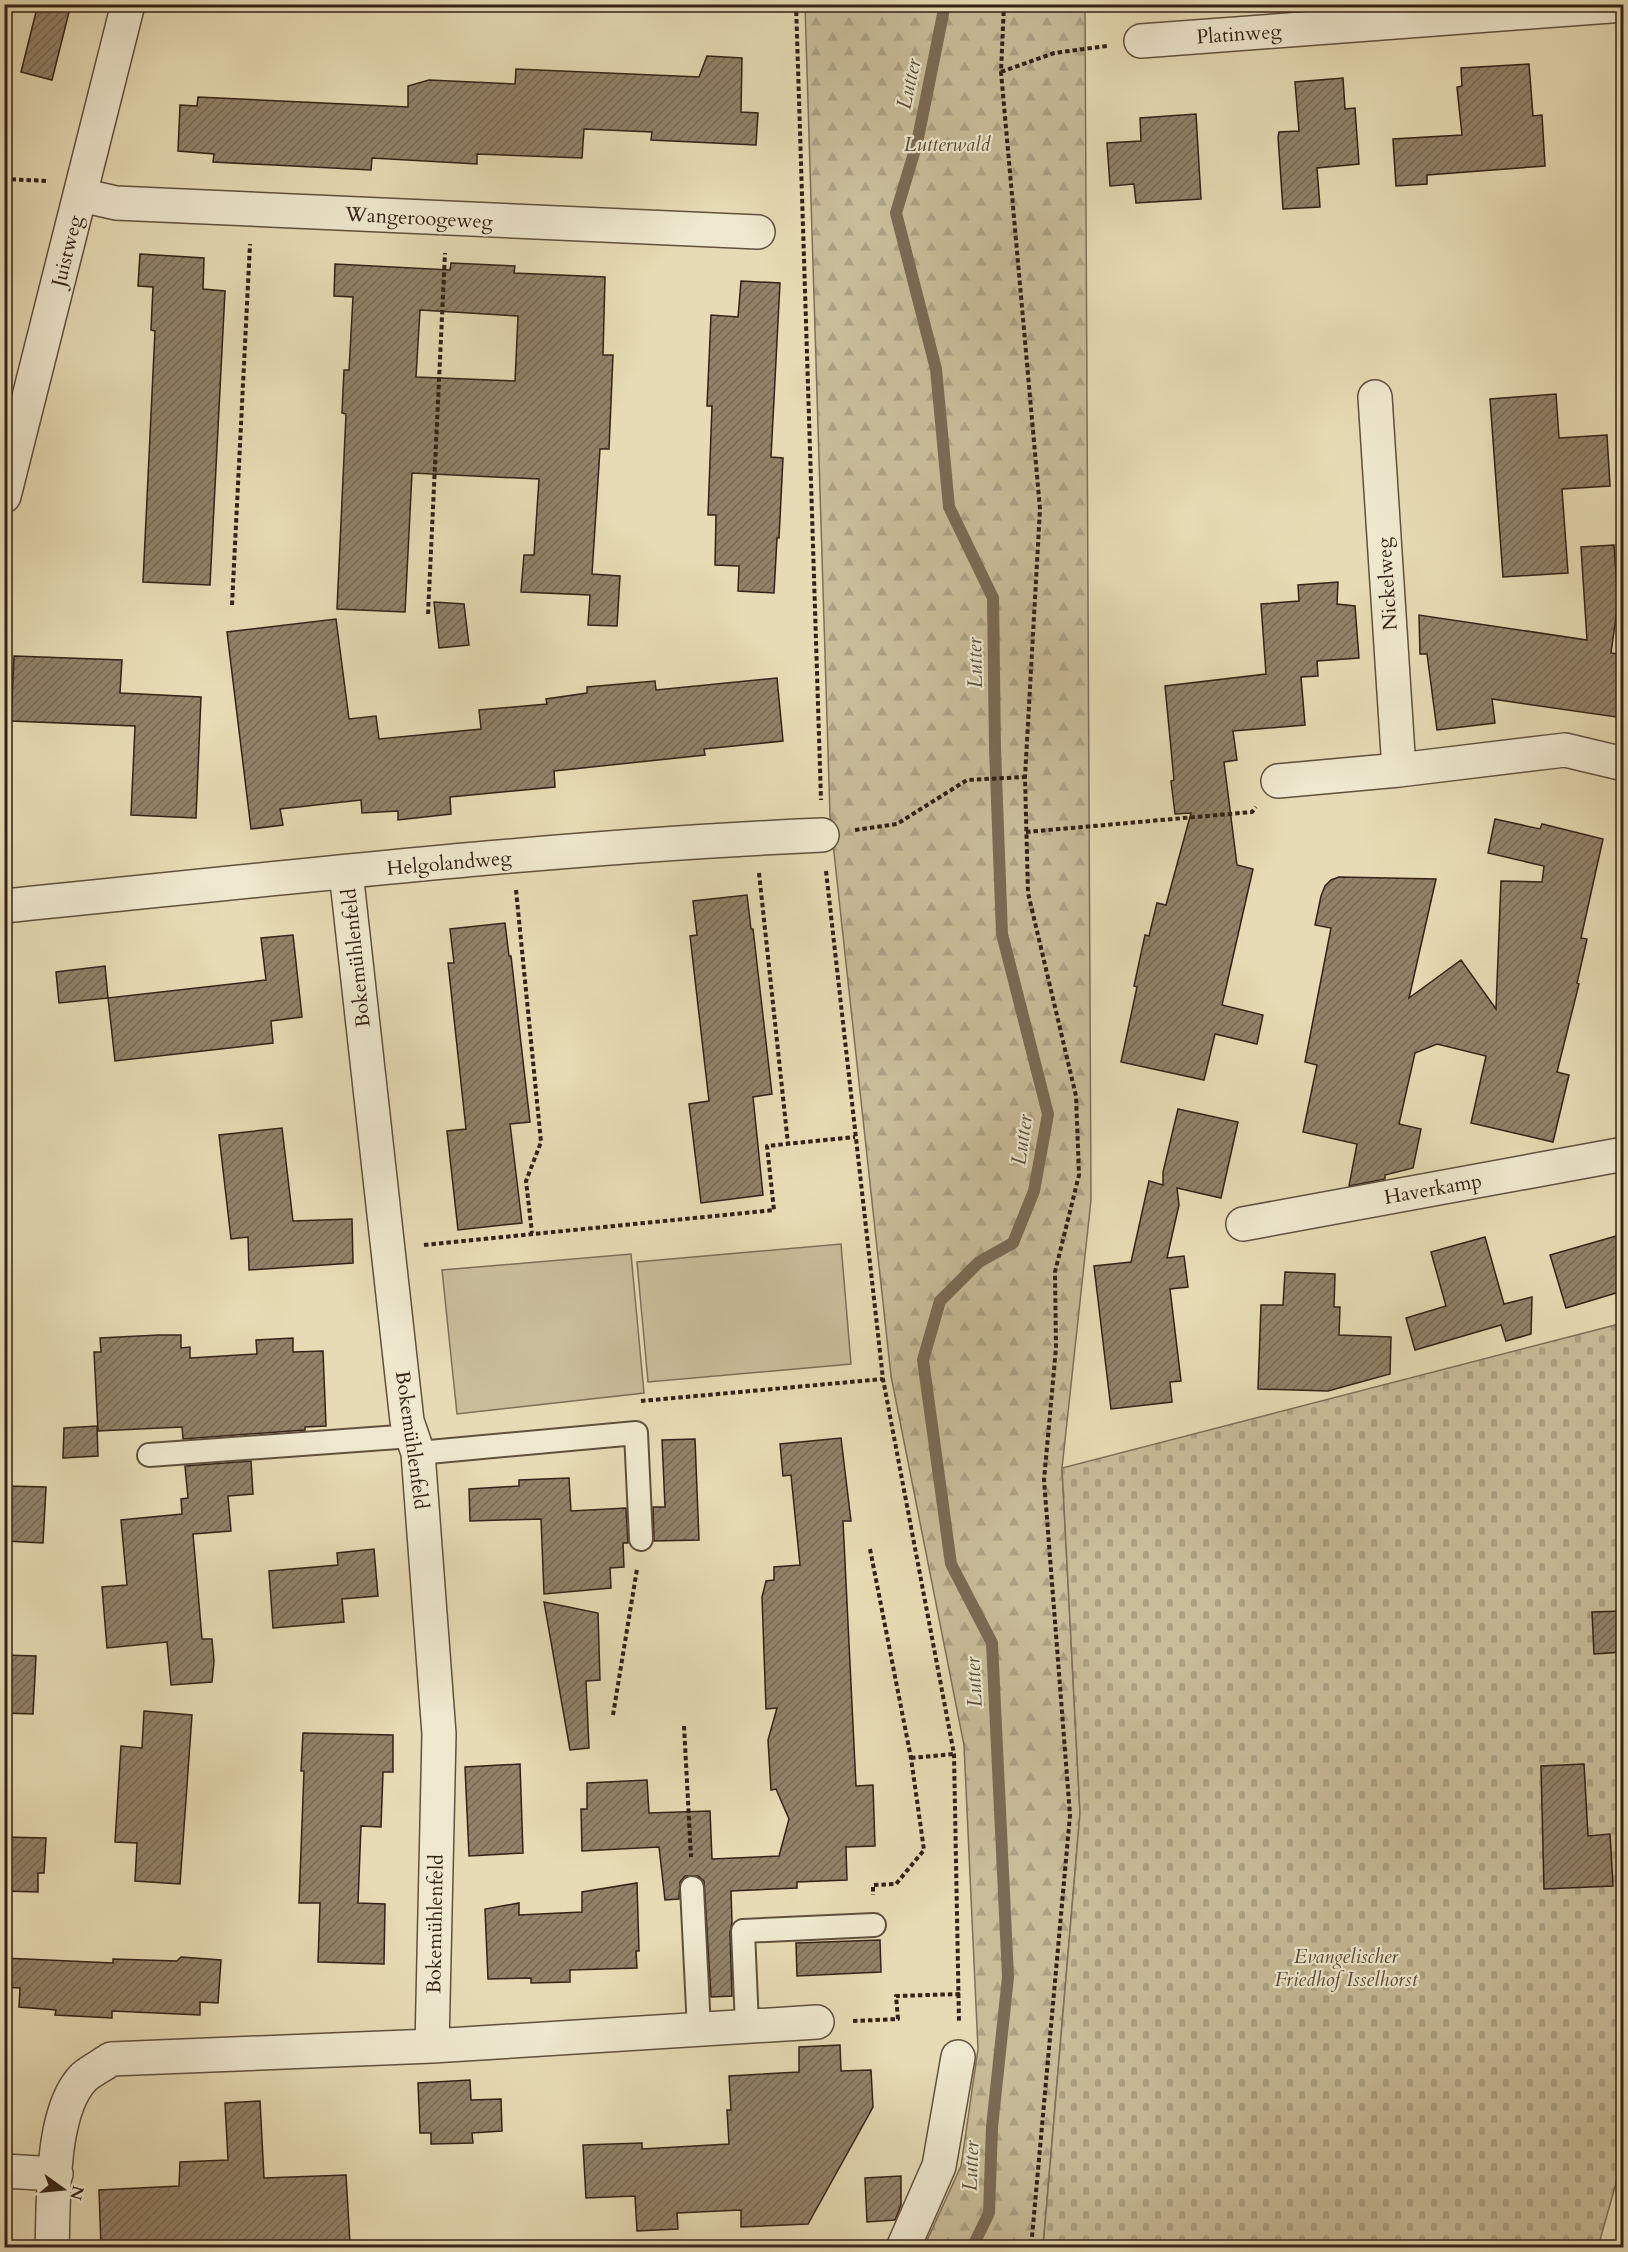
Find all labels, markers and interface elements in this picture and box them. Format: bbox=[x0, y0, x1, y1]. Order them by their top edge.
street label: Platinweg bbox=[1196, 18, 1283, 50]
water label: Lutter bbox=[890, 55, 929, 112]
park label: Lutterwald bbox=[904, 131, 992, 158]
street label: Wangeroogeweg bbox=[343, 201, 494, 235]
street label: Juistweg bbox=[44, 212, 89, 292]
street label: Nickelweg bbox=[1370, 536, 1404, 631]
water label: Lutter bbox=[960, 636, 990, 689]
street label: Helgolandweg bbox=[386, 844, 513, 882]
street label: Bokemühlenfeld bbox=[335, 887, 377, 1029]
water label: Lutter bbox=[1004, 1112, 1040, 1167]
street label: Haverkamp bbox=[1382, 1167, 1484, 1211]
street label: Bokemühlenfeld bbox=[389, 1369, 435, 1511]
water label: Lutter bbox=[958, 1655, 990, 1708]
street label: Bokemühlenfeld bbox=[420, 1854, 450, 1994]
park label: Evangelischer Friedhof Isselhorst bbox=[1275, 1943, 1419, 1993]
water label: Lutter bbox=[956, 2139, 986, 2192]
north arrow bbox=[33, 2159, 93, 2219]
text: N bbox=[64, 2183, 89, 2202]

